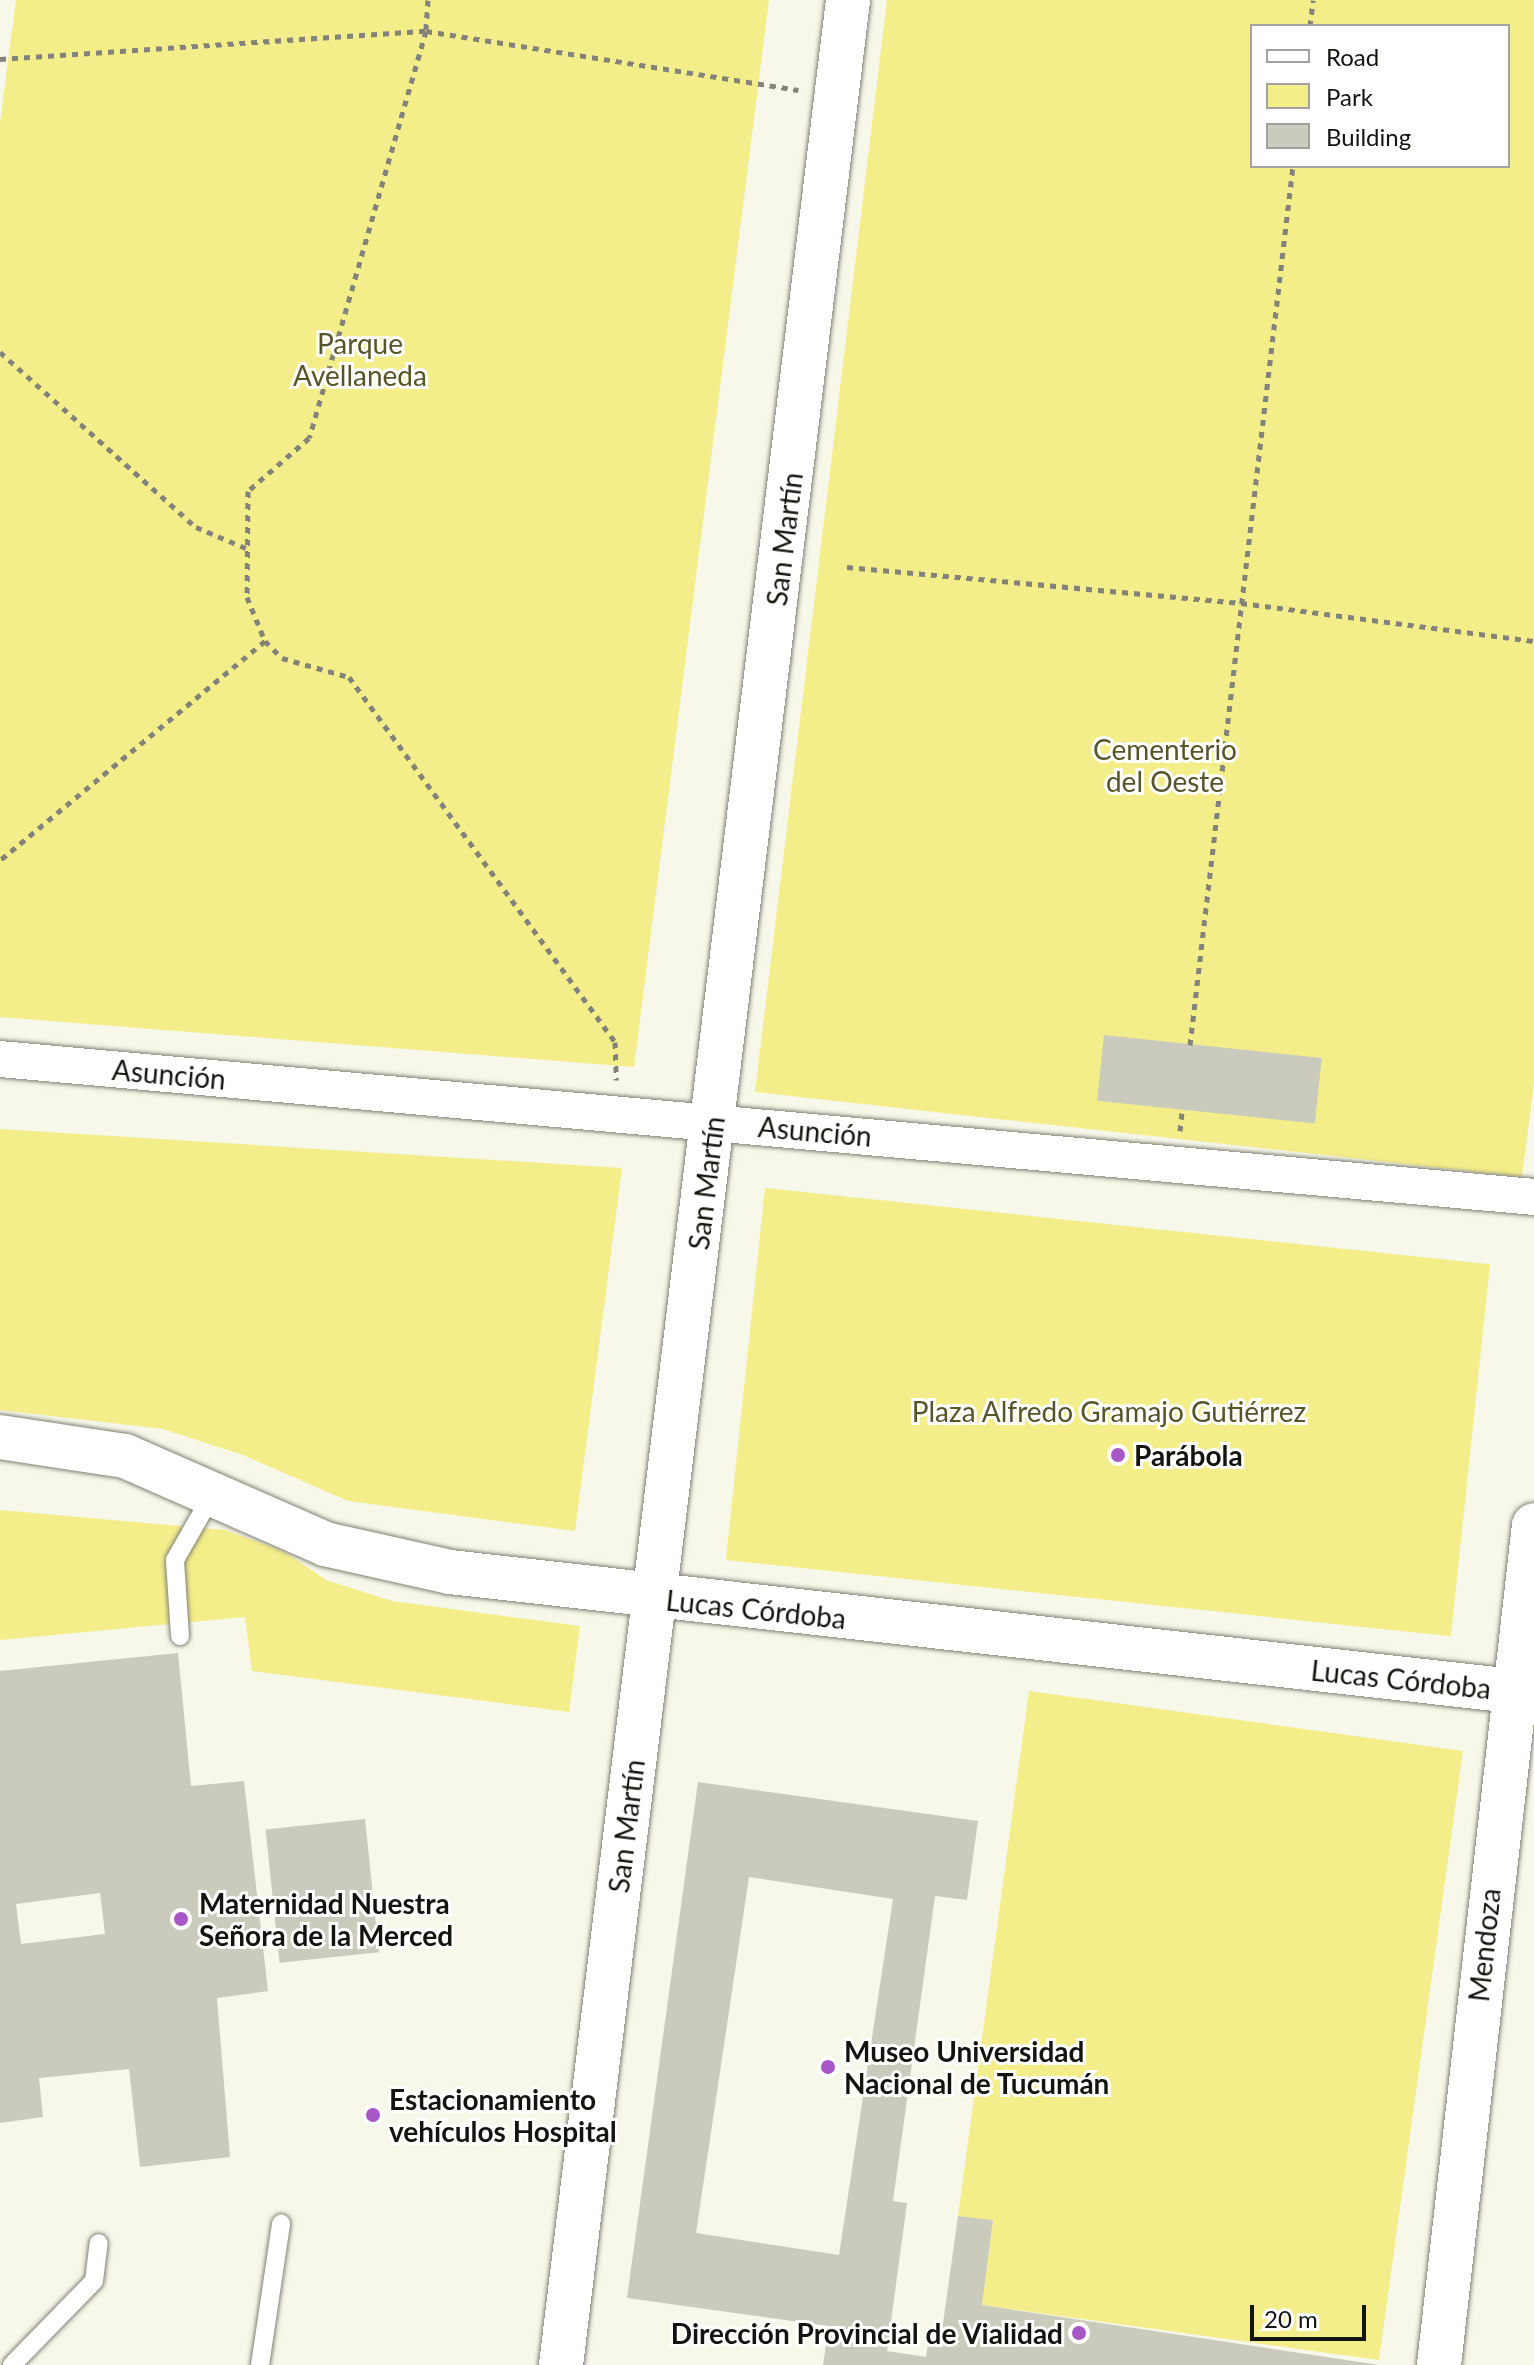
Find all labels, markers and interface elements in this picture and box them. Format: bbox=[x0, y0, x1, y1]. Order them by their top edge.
legend bbox=[1250, 24, 1510, 168]
text: Road bbox=[1326, 42, 1379, 71]
text: Park bbox=[1326, 82, 1373, 111]
text: Building bbox=[1326, 122, 1411, 151]
park label: Parque Avellaneda bbox=[293, 326, 427, 392]
street label: San Martín bbox=[759, 470, 809, 608]
park label: Cementerio del Oeste bbox=[1093, 732, 1237, 798]
street label: Asunción bbox=[111, 1052, 227, 1096]
street label: Asunción bbox=[757, 1109, 873, 1153]
street label: San Martín bbox=[681, 1114, 731, 1252]
park label: Plaza Alfredo Gramajo Gutiérrez bbox=[911, 1394, 1307, 1428]
place label: Parábola bbox=[1134, 1438, 1243, 1472]
marker: Parábola bbox=[1109, 1446, 1127, 1464]
street label: Lucas Córdoba bbox=[664, 1583, 848, 1635]
street label: Lucas Córdoba bbox=[1309, 1653, 1493, 1705]
street label: San Martín bbox=[601, 1757, 651, 1895]
place label: Maternidad Nuestra Señora de la Merced bbox=[199, 1886, 453, 1952]
street label: Mendoza bbox=[1461, 1887, 1507, 2003]
marker: Maternidad Nuestra Señora de la Merced bbox=[170, 1908, 192, 1930]
place label: Museo Universidad Nacional de Tucumán bbox=[844, 2034, 1110, 2100]
marker: Museo Universidad Nacional de Tucumán bbox=[819, 2058, 837, 2076]
place label: Estacionamiento vehículos Hospital bbox=[389, 2082, 617, 2148]
marker: Estacionamiento vehículos Hospital bbox=[364, 2106, 382, 2124]
scale bar bbox=[1254, 2289, 1370, 2339]
text: 20 m bbox=[1264, 2304, 1318, 2333]
place label: Dirección Provincial de Vialidad bbox=[670, 2316, 1063, 2350]
marker: Dirección Provincial de Vialidad bbox=[1070, 2324, 1088, 2342]

